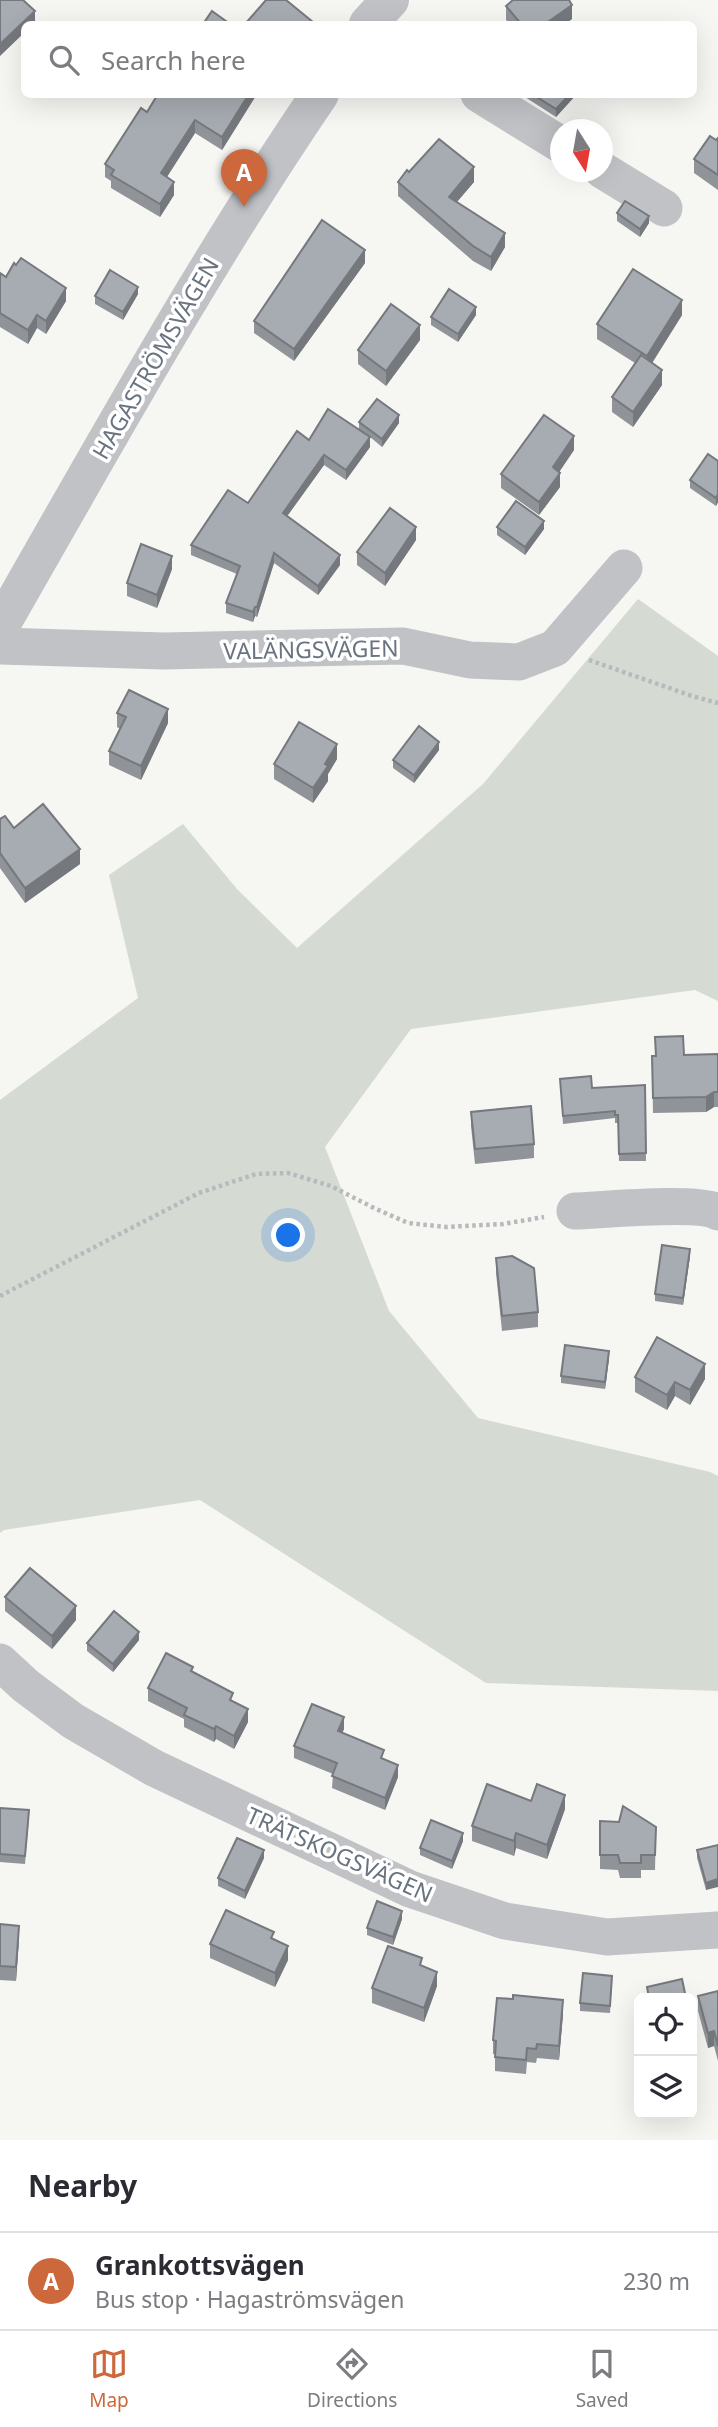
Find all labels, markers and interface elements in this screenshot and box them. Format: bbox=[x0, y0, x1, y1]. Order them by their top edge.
search box bbox=[21, 21, 697, 98]
icon: search bbox=[45, 41, 83, 79]
text: Search here bbox=[101, 42, 246, 78]
north arrow bbox=[550, 119, 613, 182]
pin: A bbox=[221, 149, 267, 207]
street label: HAGASTRÖMSVÄGEN bbox=[84, 251, 226, 465]
street label: VALÄNGSVÄGEN bbox=[223, 631, 399, 667]
your location bbox=[271, 1218, 305, 1252]
street label: TRÄTSKOGSVÄGEN bbox=[242, 1799, 438, 1909]
map controls bbox=[634, 1993, 697, 2119]
button: locate bbox=[634, 1993, 697, 2056]
button: layers bbox=[634, 2056, 697, 2119]
text: Nearby bbox=[28, 2165, 137, 2206]
text: Grankottsvägen bbox=[95, 2247, 305, 2283]
text: A bbox=[43, 2265, 59, 2297]
text: 230 m bbox=[623, 2265, 690, 2297]
text: Bus stop · Hagaströmsvägen bbox=[95, 2283, 404, 2315]
tab: Map bbox=[89, 2345, 129, 2413]
tab: Directions bbox=[307, 2345, 397, 2413]
tab: Saved bbox=[576, 2345, 629, 2413]

